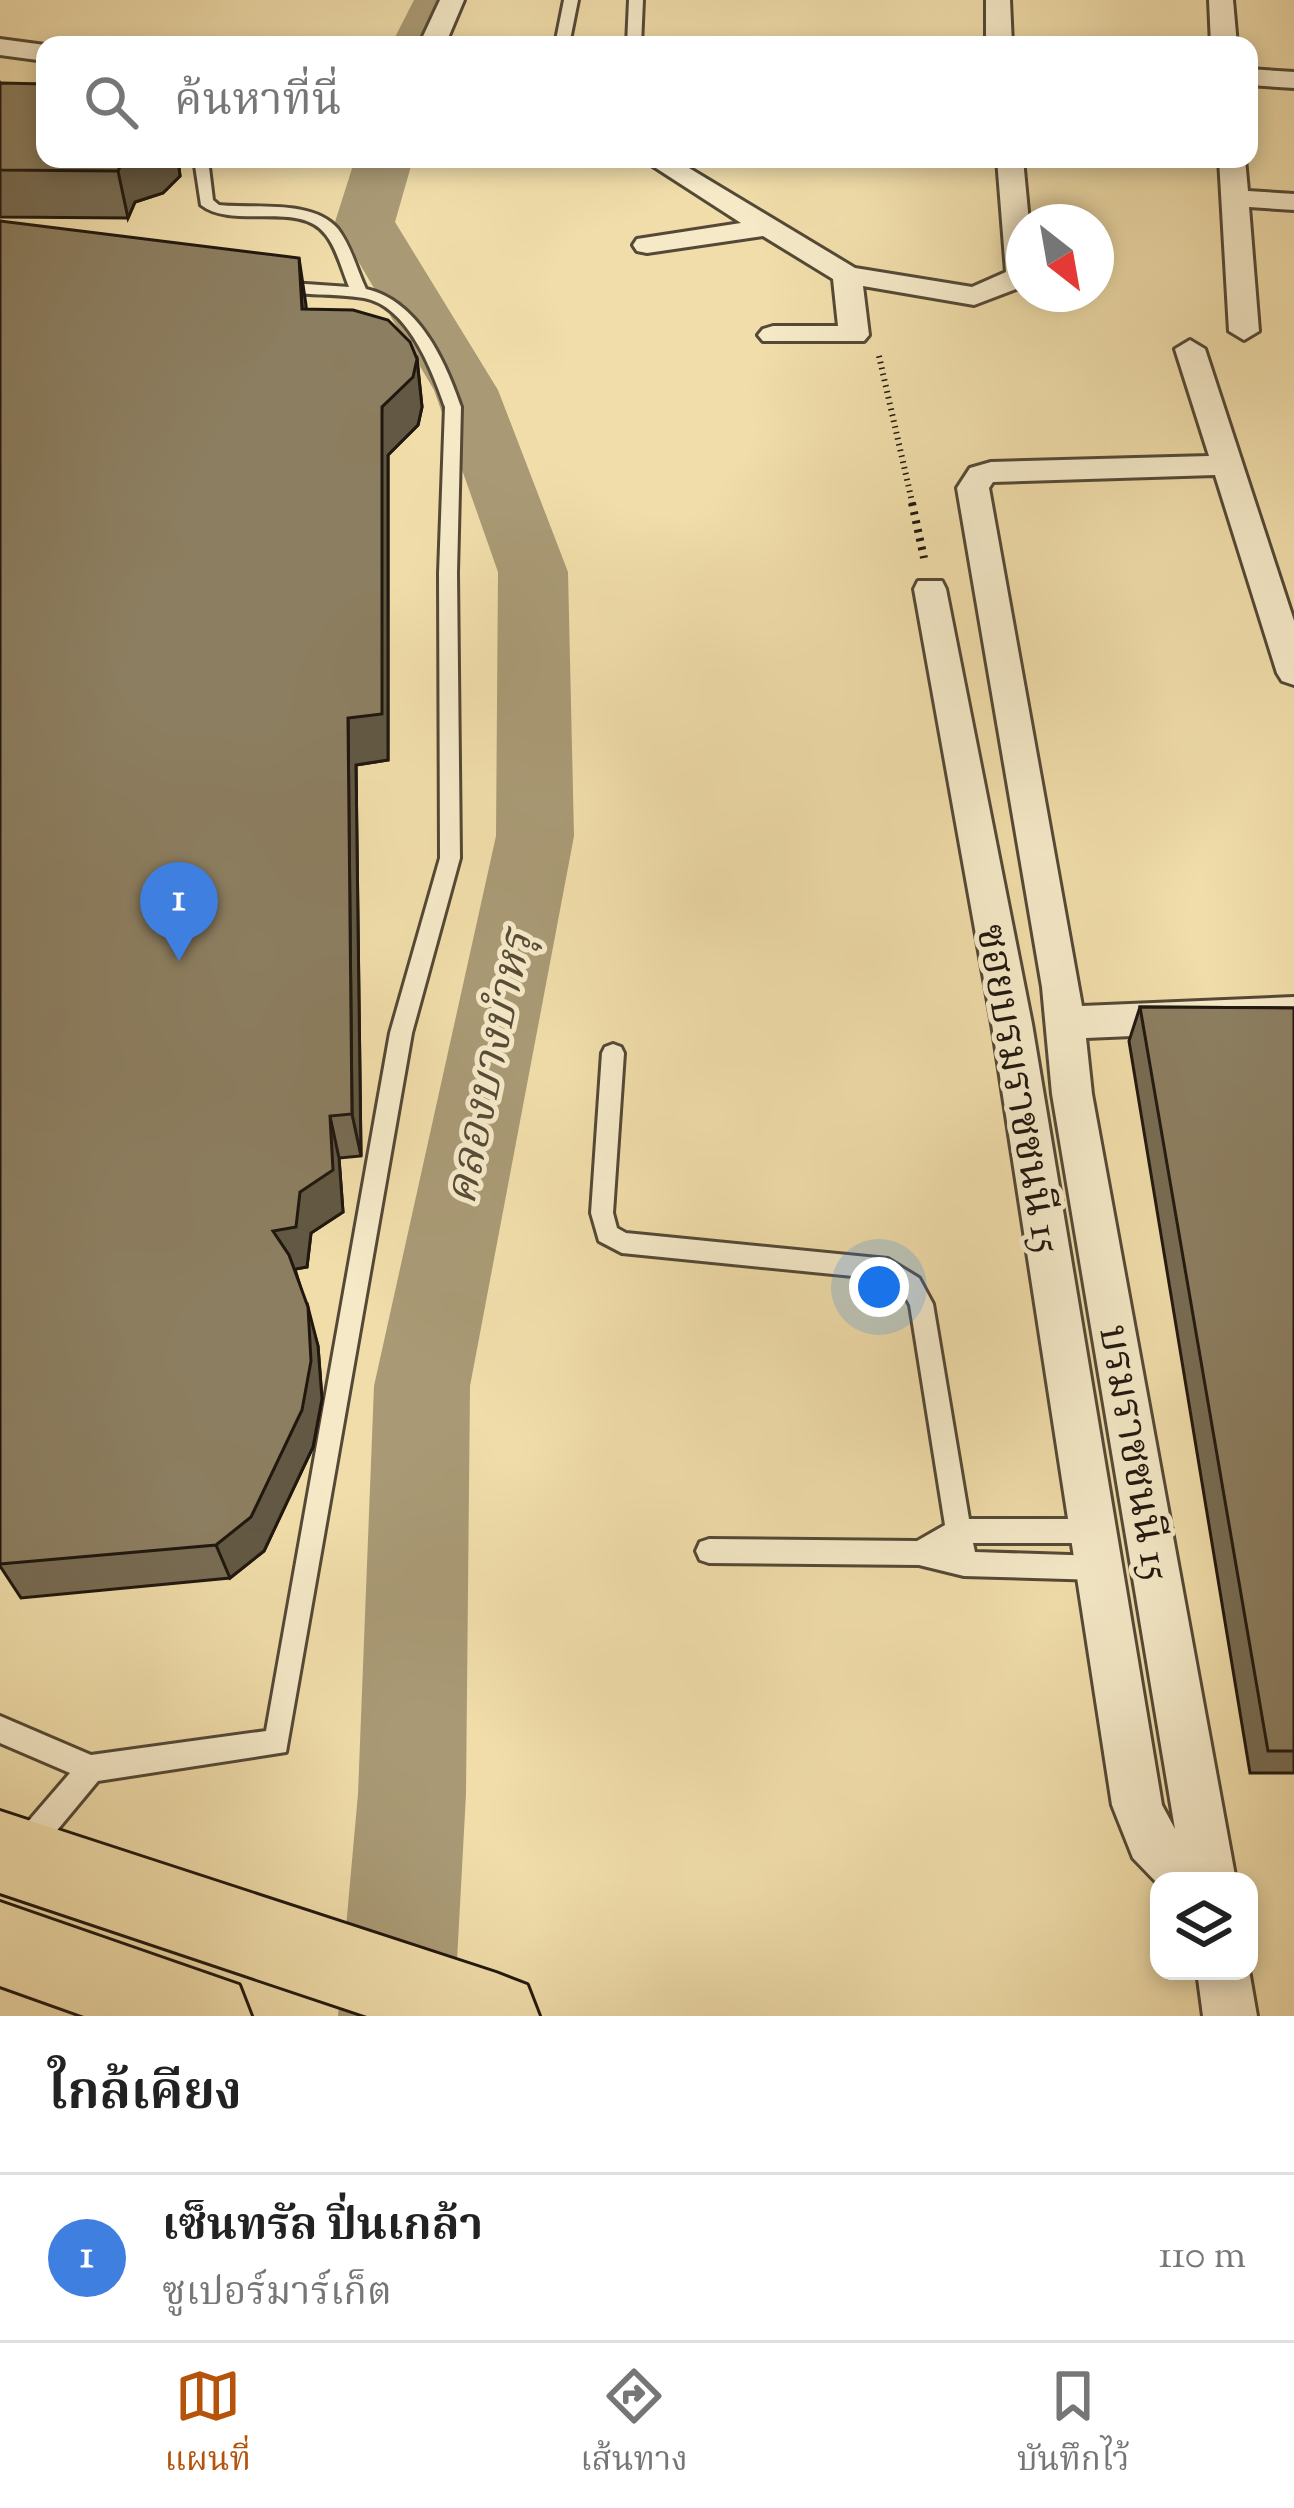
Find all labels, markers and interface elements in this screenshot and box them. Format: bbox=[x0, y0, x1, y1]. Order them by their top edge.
search box bbox=[36, 36, 1258, 168]
icon: search bbox=[78, 69, 144, 135]
text: ค้นหาที่นี่ bbox=[174, 71, 342, 136]
north arrow bbox=[1006, 204, 1114, 312]
pin: 1 bbox=[140, 862, 218, 961]
street label: ซฮยบรมราชชนนี 15 bbox=[958, 920, 1075, 1258]
water label: คลองบางบำหรุ bbox=[432, 921, 554, 1211]
your location bbox=[849, 1257, 909, 1317]
street label: บรมราชชนนี 15 bbox=[1080, 1321, 1184, 1585]
map controls bbox=[1150, 1872, 1258, 1980]
button: layers bbox=[1150, 1872, 1258, 1980]
text: ใกล้เคียง bbox=[48, 2059, 242, 2132]
text: เซ็นทรัล ปิ่นเกล้า bbox=[162, 2196, 483, 2261]
text: 1 bbox=[80, 2230, 94, 2286]
text: 110 m bbox=[1159, 2230, 1246, 2286]
text: ซูเปอร์มาร์เก็ต bbox=[162, 2267, 392, 2323]
tab: แผนที่ bbox=[165, 2363, 251, 2488]
tab: เส้นทาง bbox=[580, 2363, 688, 2488]
tab: บันทึกไว้ bbox=[1017, 2363, 1129, 2488]

